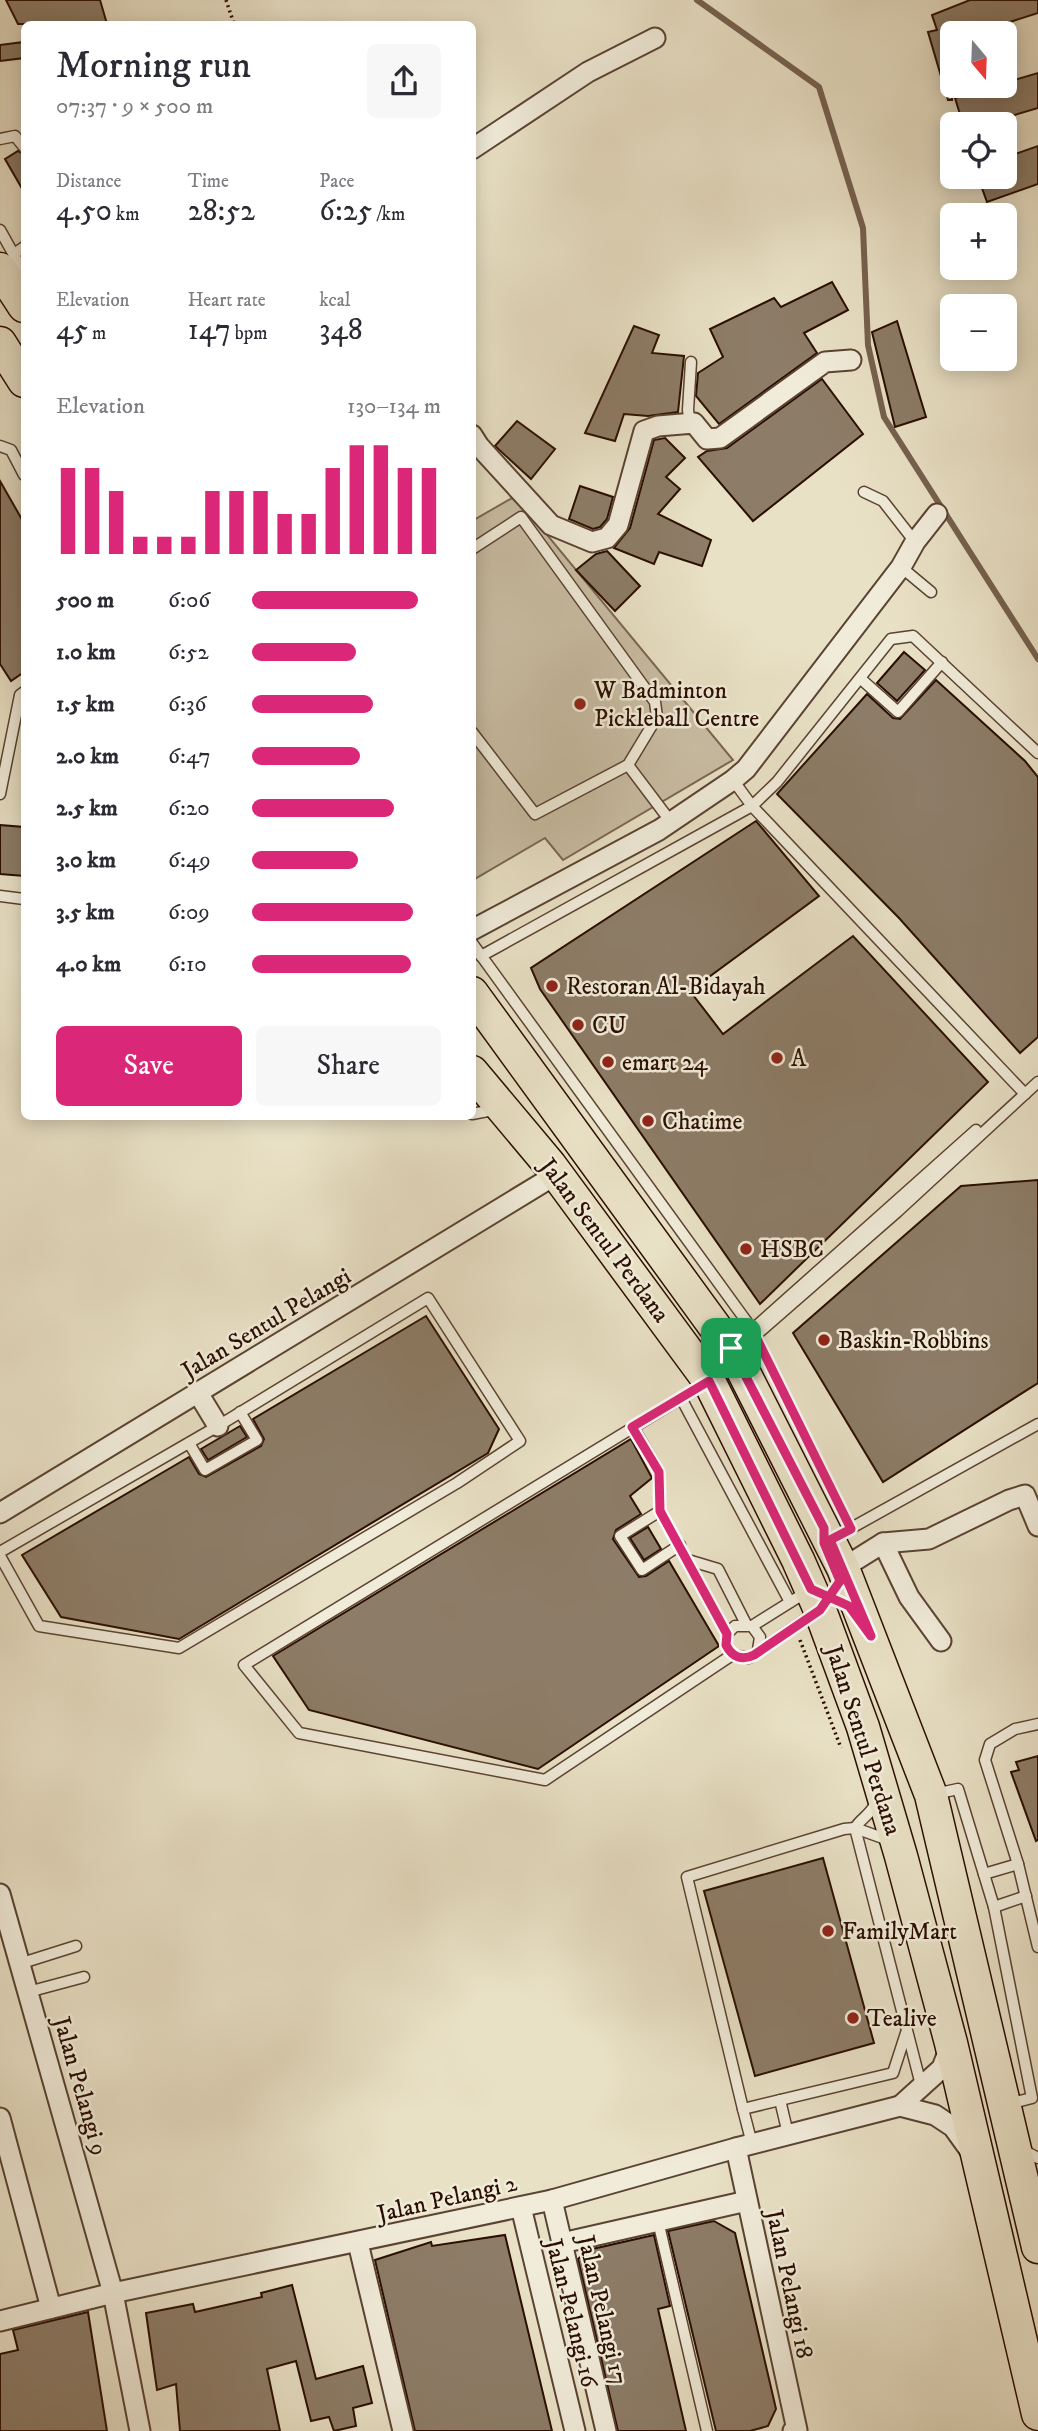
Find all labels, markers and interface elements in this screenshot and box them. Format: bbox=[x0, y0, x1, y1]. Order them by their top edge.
north arrow bbox=[940, 21, 1017, 98]
map controls bbox=[940, 21, 1017, 371]
text: Morning run bbox=[56, 42, 251, 90]
button: share bbox=[367, 44, 441, 118]
text: 07:37 · 9 × 500 m bbox=[56, 92, 213, 121]
button: locate bbox=[940, 112, 1017, 189]
text: Distance bbox=[56, 170, 121, 193]
text: Time bbox=[188, 170, 229, 193]
text: Pace bbox=[319, 170, 354, 193]
text: 4.50 bbox=[56, 193, 112, 230]
text: 28:52 bbox=[188, 193, 255, 230]
text: 6:25 bbox=[319, 193, 372, 230]
text: km bbox=[112, 203, 140, 226]
text: /km bbox=[372, 203, 405, 226]
button: + bbox=[940, 203, 1017, 280]
text: Elevation bbox=[56, 289, 130, 312]
text: Heart rate bbox=[188, 289, 266, 312]
text: kcal bbox=[319, 289, 351, 312]
button: − bbox=[940, 294, 1017, 371]
text: 45 bbox=[56, 312, 88, 349]
text: 147 bbox=[188, 312, 231, 349]
text: 348 bbox=[319, 312, 363, 349]
text: m bbox=[88, 322, 106, 345]
text: bpm bbox=[231, 322, 268, 345]
text: Elevation bbox=[56, 392, 145, 421]
text: 130–134 m bbox=[347, 392, 441, 421]
text: 500 m bbox=[56, 586, 114, 615]
text: 6:06 bbox=[168, 586, 210, 615]
text: 1.0 km bbox=[56, 638, 116, 667]
text: 6:52 bbox=[168, 638, 209, 667]
place label: W Badminton Pickleball Centre bbox=[593, 676, 759, 734]
text: 1.5 km bbox=[56, 690, 115, 719]
text: 6:36 bbox=[168, 690, 207, 719]
marker: W Badminton Pickleball Centre bbox=[572, 696, 588, 712]
text: 2.0 km bbox=[56, 742, 119, 771]
text: 6:47 bbox=[168, 742, 211, 771]
text: 2.5 km bbox=[56, 794, 118, 823]
text: 6:20 bbox=[168, 794, 210, 823]
text: 3.0 km bbox=[56, 846, 116, 875]
text: 6:49 bbox=[168, 846, 211, 875]
text: 3.5 km bbox=[56, 898, 115, 927]
text: 6:09 bbox=[168, 898, 210, 927]
text: 4.0 km bbox=[56, 950, 121, 979]
text: 6:10 bbox=[168, 950, 207, 979]
place label: Restoran Al-Bidayah bbox=[566, 972, 766, 1002]
marker: Restoran Al-Bidayah bbox=[544, 978, 560, 994]
place label: CU bbox=[592, 1011, 627, 1041]
marker: CU bbox=[570, 1017, 586, 1033]
button: Save bbox=[56, 1026, 242, 1106]
button: Share bbox=[256, 1026, 441, 1106]
place label: A bbox=[791, 1044, 807, 1074]
place label: emart 24 bbox=[622, 1048, 709, 1078]
marker: A bbox=[769, 1050, 785, 1066]
marker: emart 24 bbox=[600, 1054, 616, 1070]
place label: Chatime bbox=[662, 1107, 743, 1137]
marker: Chatime bbox=[640, 1113, 656, 1129]
street label: Jalan Sentul Perdana bbox=[531, 1151, 676, 1329]
place label: HSBC bbox=[760, 1235, 824, 1265]
marker: HSBC bbox=[738, 1241, 754, 1257]
street label: Jalan Sentul Pelangi bbox=[175, 1261, 357, 1387]
pin bbox=[701, 1318, 761, 1378]
place label: Baskin-Robbins bbox=[838, 1326, 989, 1356]
icon: arrive bbox=[712, 1329, 750, 1367]
marker: Baskin-Robbins bbox=[816, 1332, 832, 1348]
street label: Jalan Sentul Perdana bbox=[818, 1640, 908, 1840]
place label: FamilyMart bbox=[842, 1917, 957, 1947]
marker: FamilyMart bbox=[820, 1923, 836, 1939]
place label: Tealive bbox=[867, 2004, 937, 2034]
marker: Tealive bbox=[845, 2010, 861, 2026]
street label: Jalan Pelangi 9 bbox=[45, 2012, 114, 2159]
street label: Jalan Pelangi 2 bbox=[372, 2168, 520, 2230]
street label: Jalan Pelangi 18 bbox=[758, 2205, 819, 2362]
street label: Jalan Pelangi 17 bbox=[570, 2231, 634, 2388]
street label: Jalan Pelangi 16 bbox=[538, 2234, 604, 2392]

